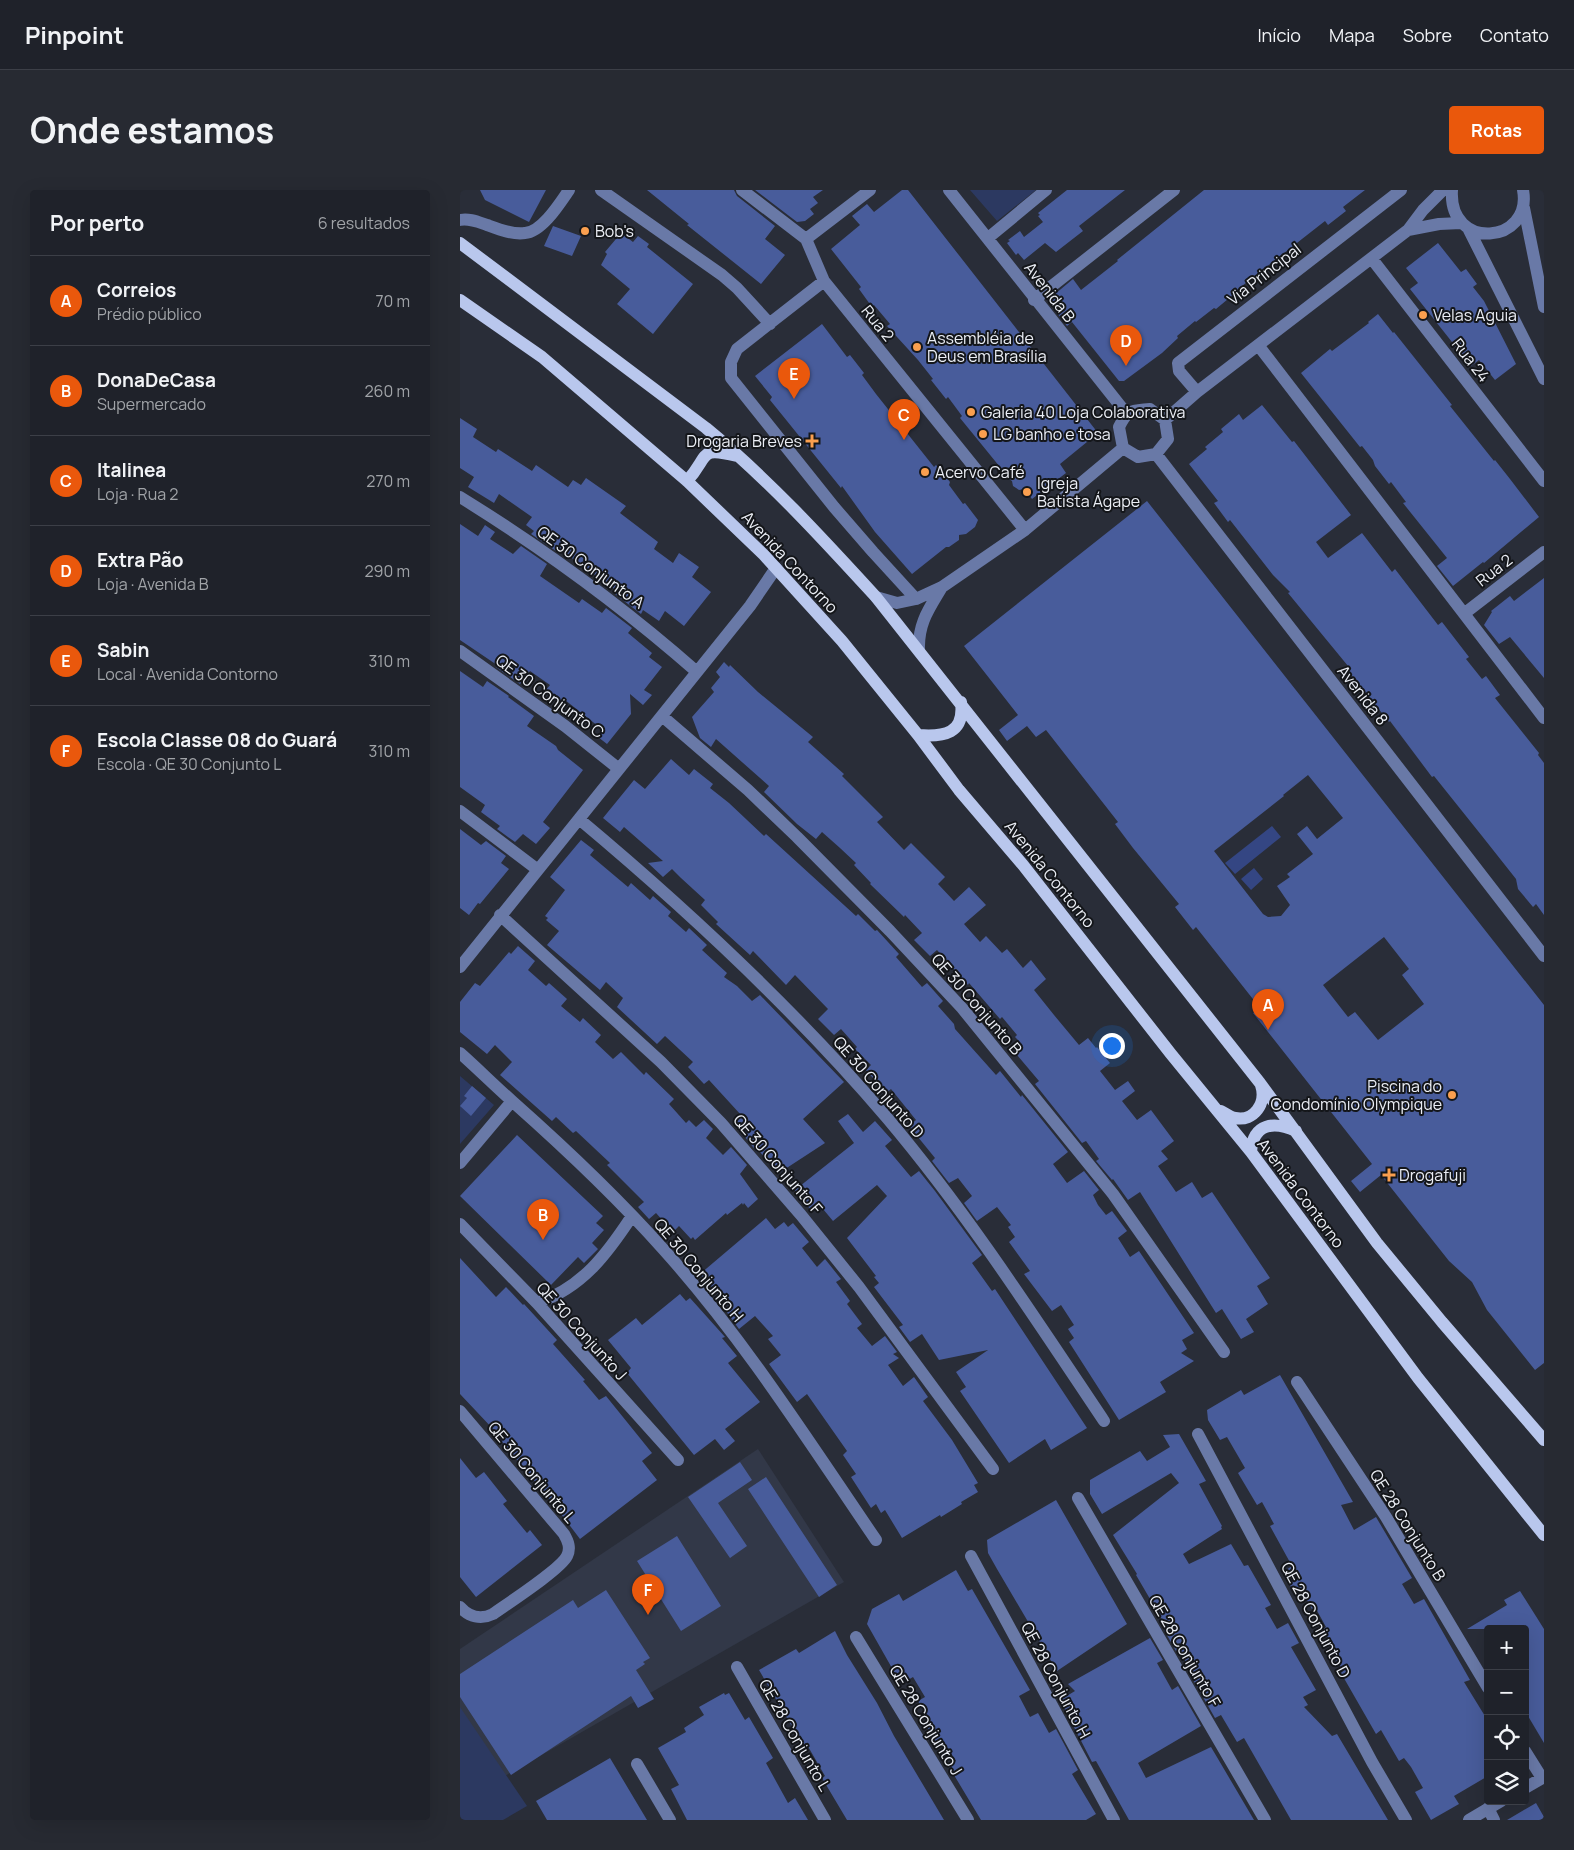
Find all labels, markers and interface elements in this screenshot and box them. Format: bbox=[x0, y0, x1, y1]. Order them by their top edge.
text: Pinpoint bbox=[25, 18, 124, 51]
text: Início bbox=[1257, 23, 1301, 47]
text: Mapa bbox=[1329, 23, 1375, 47]
text: Sobre bbox=[1403, 23, 1452, 47]
text: Contato bbox=[1480, 23, 1549, 47]
text: Onde estamos bbox=[30, 106, 274, 154]
button: Rotas bbox=[1449, 106, 1544, 154]
text: Por perto bbox=[50, 209, 144, 237]
text: 6 resultados bbox=[318, 212, 410, 234]
place label: Bob's bbox=[595, 220, 634, 242]
marker: Bob's bbox=[579, 225, 591, 237]
street label: Via Principal bbox=[1222, 238, 1306, 310]
street label: Avenida B bbox=[1019, 257, 1081, 327]
text: Correios bbox=[97, 277, 176, 303]
text: A bbox=[61, 290, 71, 312]
text: 70 m bbox=[375, 290, 410, 312]
street label: Rua 2 bbox=[857, 300, 899, 346]
text: Prédio público bbox=[97, 303, 202, 325]
place label: Velas Aguia bbox=[1433, 304, 1517, 326]
marker: Velas Aguia bbox=[1417, 309, 1429, 321]
pin: D bbox=[1110, 325, 1142, 366]
place label: Assembléia de Deus em Brasília bbox=[927, 327, 1047, 367]
street label: Rua 24 bbox=[1447, 334, 1495, 386]
marker: Assembléia de Deus em Brasília bbox=[911, 341, 923, 353]
pin: E bbox=[778, 358, 810, 399]
text: DonaDeCasa bbox=[97, 367, 216, 393]
text: B bbox=[61, 380, 71, 402]
text: 260 m bbox=[364, 380, 410, 402]
text: Supermercado bbox=[97, 393, 206, 415]
pin: C bbox=[888, 399, 920, 440]
place label: Galeria 40 Loja Colaborativa bbox=[981, 401, 1185, 423]
marker: Galeria 40 Loja Colaborativa bbox=[965, 406, 977, 418]
place label: LG banho e tosa bbox=[993, 423, 1111, 445]
marker: LG banho e tosa bbox=[977, 428, 989, 440]
place label: Drogaria Breves bbox=[686, 430, 802, 452]
marker: Drogaria Breves bbox=[806, 435, 818, 447]
text: Italinea bbox=[97, 457, 166, 483]
place label: Acervo Café bbox=[935, 461, 1025, 483]
marker: Acervo Café bbox=[919, 466, 931, 478]
text: C bbox=[60, 470, 72, 492]
text: 270 m bbox=[366, 470, 410, 492]
place label: Igreja Batista Ágape bbox=[1037, 472, 1140, 512]
text: Loja · Rua 2 bbox=[97, 483, 178, 505]
marker: Igreja Batista Ágape bbox=[1021, 486, 1033, 498]
street label: Avenida Contorno bbox=[737, 506, 843, 618]
street label: QE 30 Conjunto A bbox=[533, 520, 649, 614]
text: Extra Pão bbox=[97, 547, 184, 573]
street label: Rua 2 bbox=[1471, 549, 1517, 591]
text: D bbox=[60, 560, 72, 582]
text: 290 m bbox=[364, 560, 410, 582]
text: Loja · Avenida B bbox=[97, 573, 209, 595]
text: Sabin bbox=[97, 637, 149, 663]
street label: QE 30 Conjunto C bbox=[491, 649, 609, 743]
text: E bbox=[61, 650, 71, 672]
text: 310 m bbox=[368, 650, 410, 672]
street label: Avenida 8 bbox=[1333, 660, 1393, 730]
text: Local · Avenida Contorno bbox=[97, 663, 278, 685]
text: Escola Classe 08 do Guará bbox=[97, 727, 337, 753]
text: F bbox=[62, 740, 70, 762]
text: 310 m bbox=[368, 740, 410, 762]
text: Escola · QE 30 Conjunto L bbox=[97, 753, 281, 775]
street label: Avenida Contorno bbox=[1000, 816, 1100, 932]
street label: QE 30 Conjunto B bbox=[927, 949, 1027, 1060]
pin: A bbox=[1252, 989, 1284, 1030]
street label: QE 30 Conjunto D bbox=[829, 1031, 930, 1143]
your location bbox=[1099, 1033, 1125, 1059]
place label: Piscina do Condomínio Olympique bbox=[1271, 1075, 1442, 1115]
marker: Piscina do Condomínio Olympique bbox=[1446, 1089, 1458, 1101]
street label: QE 30 Conjunto F bbox=[728, 1109, 828, 1219]
street label: Avenida Contorno bbox=[1253, 1134, 1349, 1252]
place label: Drogafuji bbox=[1399, 1164, 1466, 1186]
marker: Drogafuji bbox=[1383, 1169, 1395, 1181]
pin: B bbox=[527, 1199, 559, 1240]
street label: QE 30 Conjunto H bbox=[649, 1214, 749, 1326]
street label: QE 30 Conjunto J bbox=[532, 1277, 632, 1385]
street label: QE 30 Conjunto L bbox=[483, 1417, 581, 1527]
street label: QE 28 Conjunto B bbox=[1365, 1465, 1451, 1585]
street label: QE 28 Conjunto D bbox=[1276, 1558, 1356, 1682]
pin: F bbox=[632, 1574, 664, 1615]
street label: QE 28 Conjunto F bbox=[1144, 1591, 1226, 1711]
street label: QE 28 Conjunto H bbox=[1016, 1618, 1096, 1742]
map controls bbox=[1484, 1625, 1529, 1805]
button: + bbox=[1484, 1625, 1529, 1670]
street label: QE 28 Conjunto J bbox=[884, 1661, 968, 1779]
button: − bbox=[1484, 1670, 1529, 1715]
street label: QE 28 Conjunto L bbox=[754, 1675, 836, 1795]
button: locate bbox=[1484, 1715, 1529, 1760]
button: layers bbox=[1484, 1760, 1529, 1805]

